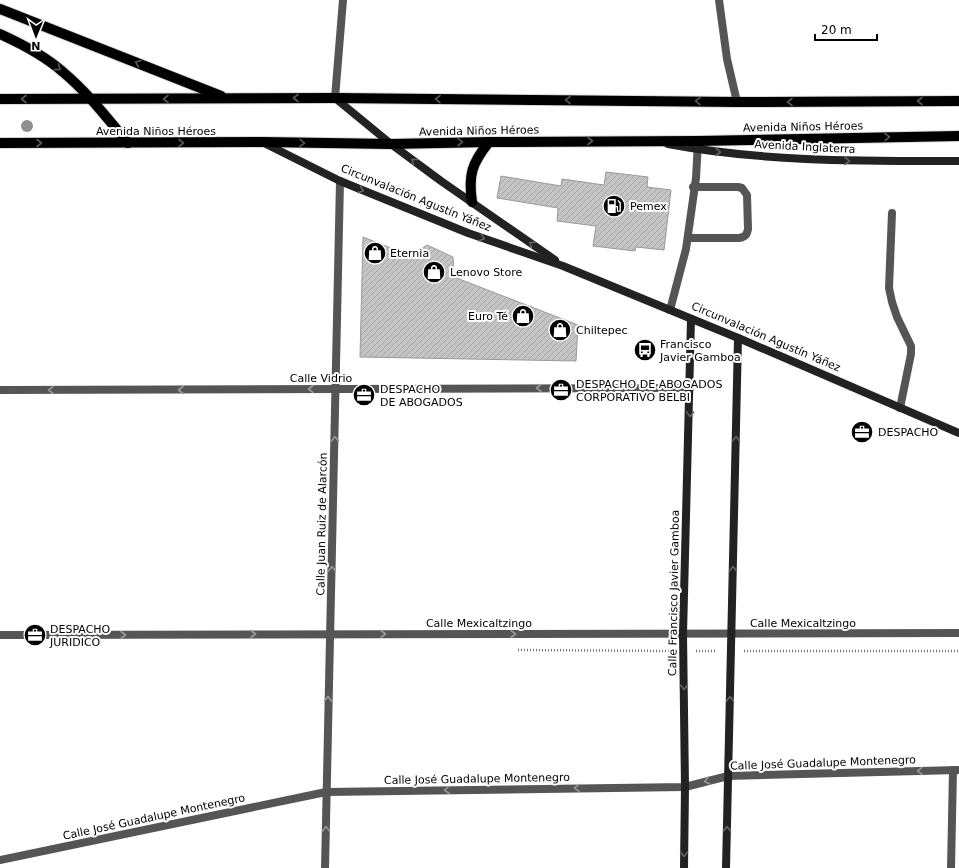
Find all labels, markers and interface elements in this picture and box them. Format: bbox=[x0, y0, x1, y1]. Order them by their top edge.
north arrow bbox=[16, 16, 56, 56]
scale bar bbox=[815, 16, 877, 42]
text: 20 m bbox=[821, 23, 852, 37]
text: N bbox=[31, 39, 41, 52]
one-way arrow bbox=[134, 60, 141, 68]
one-way arrow bbox=[53, 63, 60, 70]
one-way arrow bbox=[293, 94, 299, 102]
one-way arrow bbox=[21, 95, 27, 103]
one-way arrow bbox=[163, 95, 169, 103]
one-way arrow bbox=[435, 95, 441, 103]
one-way arrow bbox=[565, 96, 571, 104]
one-way arrow bbox=[695, 97, 701, 105]
one-way arrow bbox=[917, 97, 923, 105]
one-way arrow bbox=[787, 98, 793, 106]
street label: Avenida Niños Héroes bbox=[743, 119, 863, 135]
street label: Avenida Niños Héroes bbox=[419, 123, 539, 139]
street label: Avenida Niños Héroes bbox=[96, 125, 216, 138]
one-way arrow bbox=[884, 133, 890, 141]
one-way arrow bbox=[587, 137, 593, 145]
one-way arrow bbox=[178, 138, 184, 147]
one-way arrow bbox=[457, 138, 463, 147]
street label: Avenida Inglaterra bbox=[754, 138, 856, 156]
one-way arrow bbox=[36, 139, 42, 147]
one-way arrow bbox=[299, 139, 305, 147]
one-way arrow bbox=[715, 147, 721, 156]
one-way arrow bbox=[844, 157, 850, 165]
one-way arrow bbox=[411, 159, 418, 166]
street label: Circunvalación Agustín Yáñez bbox=[339, 162, 493, 234]
one-way arrow bbox=[358, 185, 365, 193]
fuel station icon: Pemex bbox=[601, 193, 627, 219]
place label: Pemex bbox=[630, 200, 667, 213]
one-way arrow bbox=[478, 233, 485, 242]
shop icon: Eternia bbox=[362, 240, 388, 266]
one-way arrow bbox=[529, 242, 536, 249]
place label: Eternia bbox=[390, 247, 429, 260]
shop icon: Lenovo Store bbox=[421, 259, 447, 285]
place label: Lenovo Store bbox=[450, 266, 522, 279]
street label: Circunvalación Agustín Yáñez bbox=[689, 300, 843, 374]
shop icon: Euro Té bbox=[510, 303, 536, 329]
place label: Euro Té bbox=[468, 310, 508, 323]
shop icon: Chiltepec bbox=[547, 317, 573, 343]
place label: Chiltepec bbox=[576, 324, 628, 337]
bus stop icon: Francisco Javier Gamboa bbox=[632, 337, 658, 363]
place label: Francisco Javier Gamboa bbox=[659, 338, 741, 364]
street label: Calle Vidrio bbox=[290, 372, 352, 385]
office icon: DESPACHO DE ABOGADOS CORPORATIVO BELBI bbox=[548, 377, 574, 403]
place label: DESPACHO DE ABOGADOS CORPORATIVO BELBI bbox=[576, 378, 722, 404]
office icon: DESPACHO DE ABOGADOS bbox=[351, 382, 377, 408]
place label: DESPACHO DE ABOGADOS bbox=[380, 383, 463, 409]
one-way arrow bbox=[536, 384, 542, 392]
one-way arrow bbox=[308, 385, 314, 393]
one-way arrow bbox=[48, 386, 54, 394]
one-way arrow bbox=[178, 386, 184, 394]
one-way arrow bbox=[685, 411, 694, 417]
office icon: DESPACHO bbox=[849, 419, 875, 445]
place label: DESPACHO bbox=[878, 426, 939, 439]
one-way arrow bbox=[330, 436, 339, 442]
one-way arrow bbox=[732, 436, 740, 442]
street label: Calle Juan Ruiz de Alarcón bbox=[314, 452, 330, 596]
street label: Calle Francisco Javier Gamboa bbox=[666, 510, 682, 676]
one-way arrow bbox=[327, 566, 336, 572]
one-way arrow bbox=[729, 566, 737, 572]
street label: Calle Mexicaltzingo bbox=[426, 617, 532, 630]
street label: Calle Mexicaltzingo bbox=[750, 617, 856, 630]
office icon: DESPACHO JURIDICO bbox=[22, 622, 48, 648]
place label: DESPACHO JURIDICO bbox=[49, 623, 111, 649]
one-way arrow bbox=[250, 630, 256, 638]
one-way arrow bbox=[380, 630, 386, 638]
one-way arrow bbox=[510, 630, 516, 638]
one-way arrow bbox=[120, 631, 126, 639]
one-way arrow bbox=[680, 684, 688, 690]
one-way arrow bbox=[324, 696, 333, 702]
one-way arrow bbox=[726, 696, 734, 702]
street label: Calle José Guadalupe Montenegro bbox=[730, 753, 916, 773]
one-way arrow bbox=[917, 767, 923, 775]
street label: Calle José Guadalupe Montenegro bbox=[384, 771, 570, 787]
one-way arrow bbox=[704, 776, 711, 785]
one-way arrow bbox=[574, 784, 580, 792]
one-way arrow bbox=[444, 786, 450, 795]
street label: Calle José Guadalupe Montenegro bbox=[62, 791, 247, 843]
one-way arrow bbox=[321, 826, 330, 832]
one-way arrow bbox=[723, 826, 731, 832]
one-way arrow bbox=[680, 851, 688, 857]

